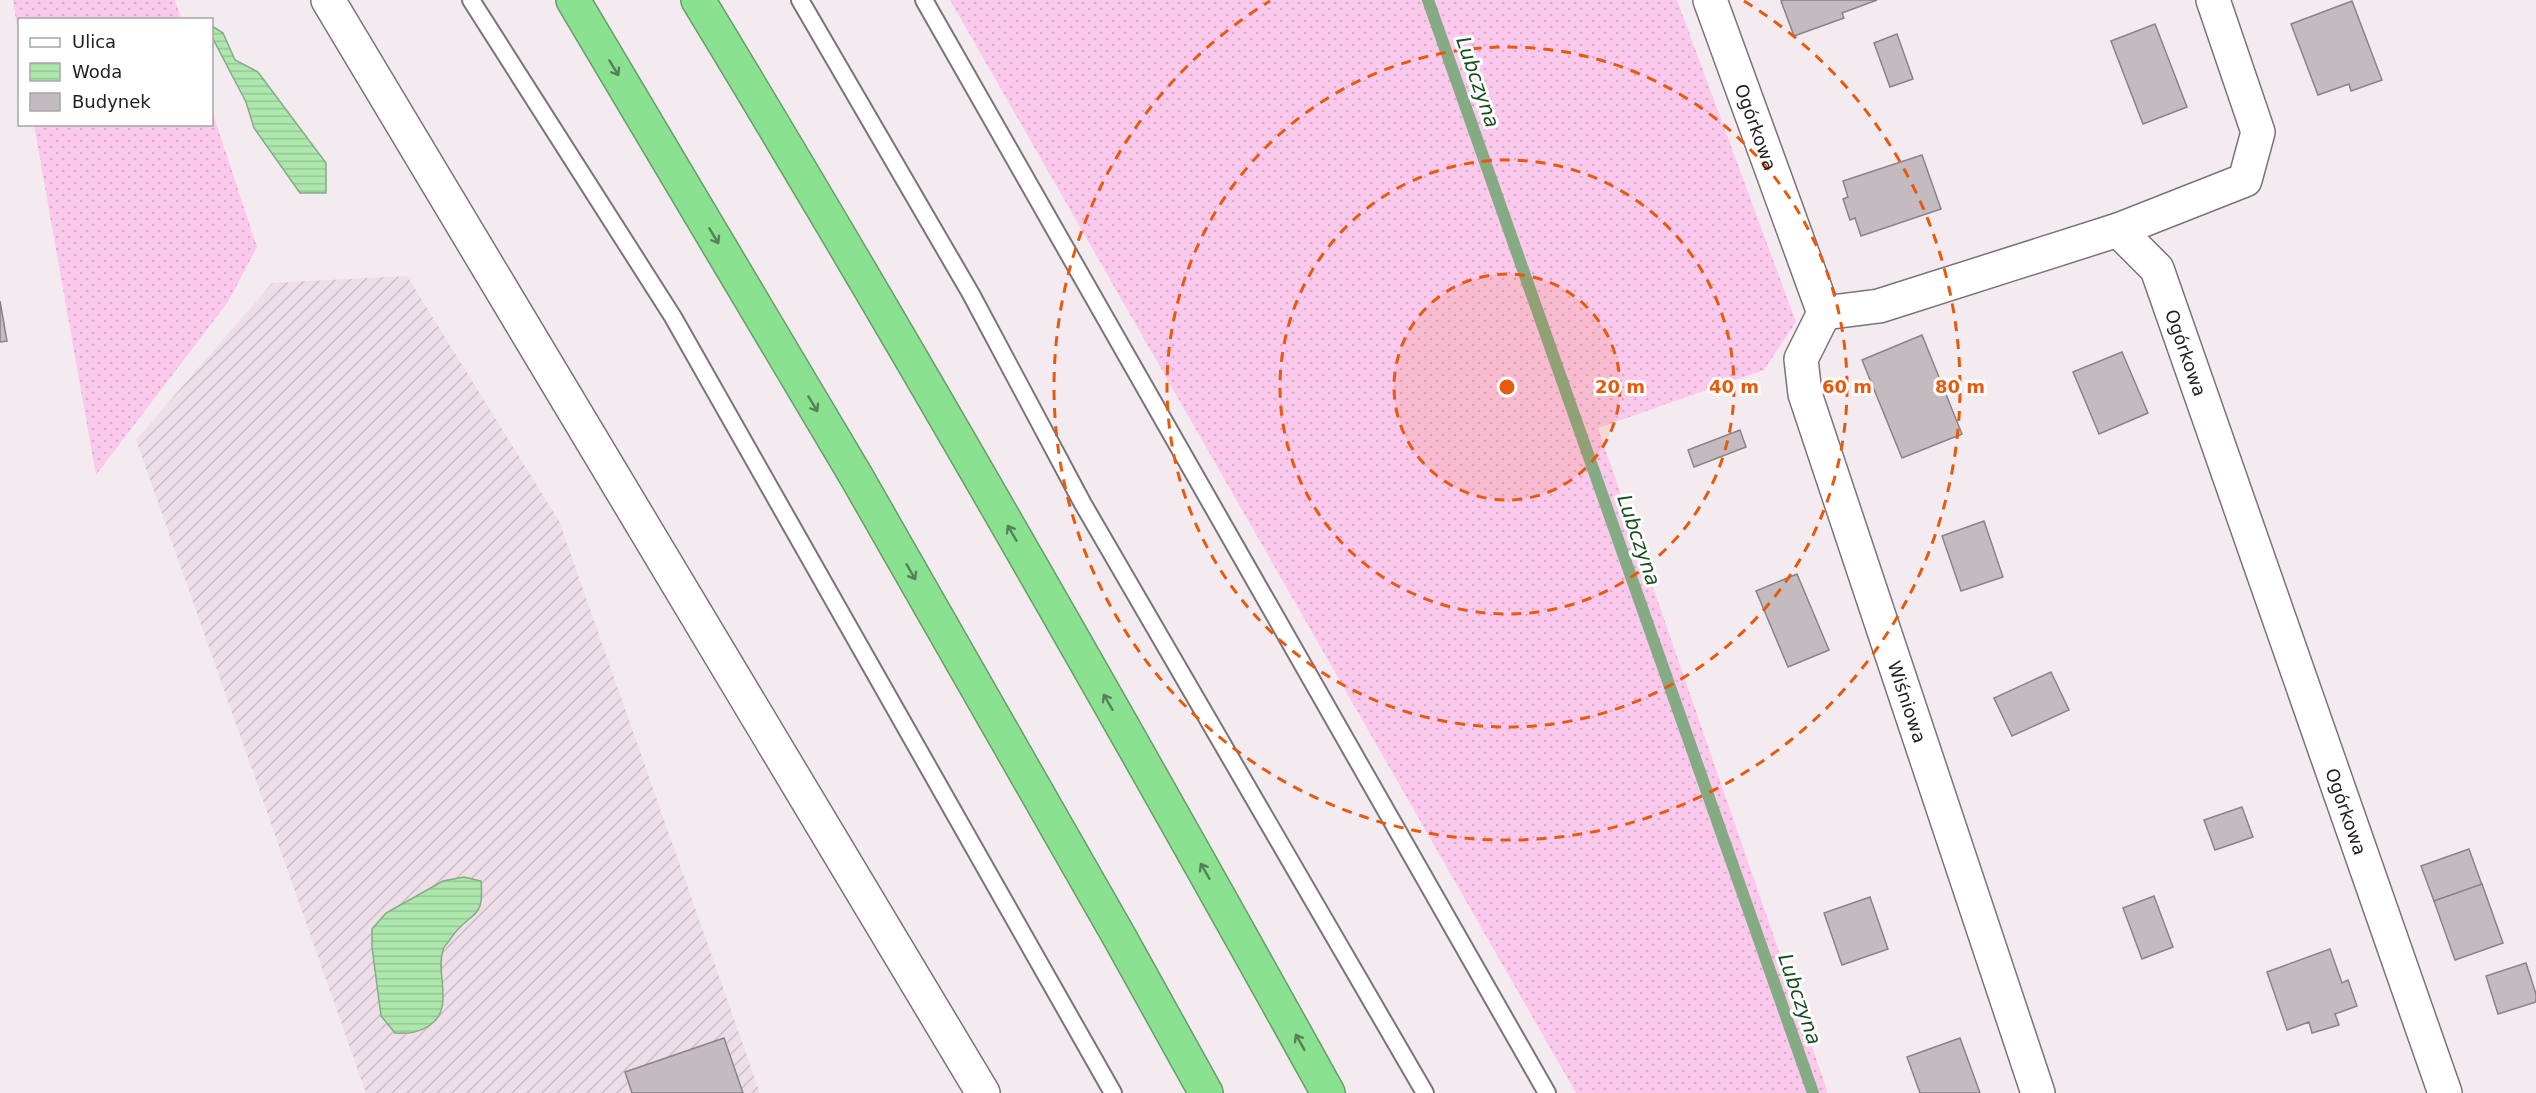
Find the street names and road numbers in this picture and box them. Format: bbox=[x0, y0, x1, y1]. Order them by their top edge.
street label: Ogórkowa bbox=[1731, 81, 1782, 173]
street label: Ogórkowa bbox=[2161, 306, 2211, 399]
street label: Wiśniowa bbox=[1884, 658, 1931, 745]
street label: Ogórkowa bbox=[2322, 765, 2371, 858]

